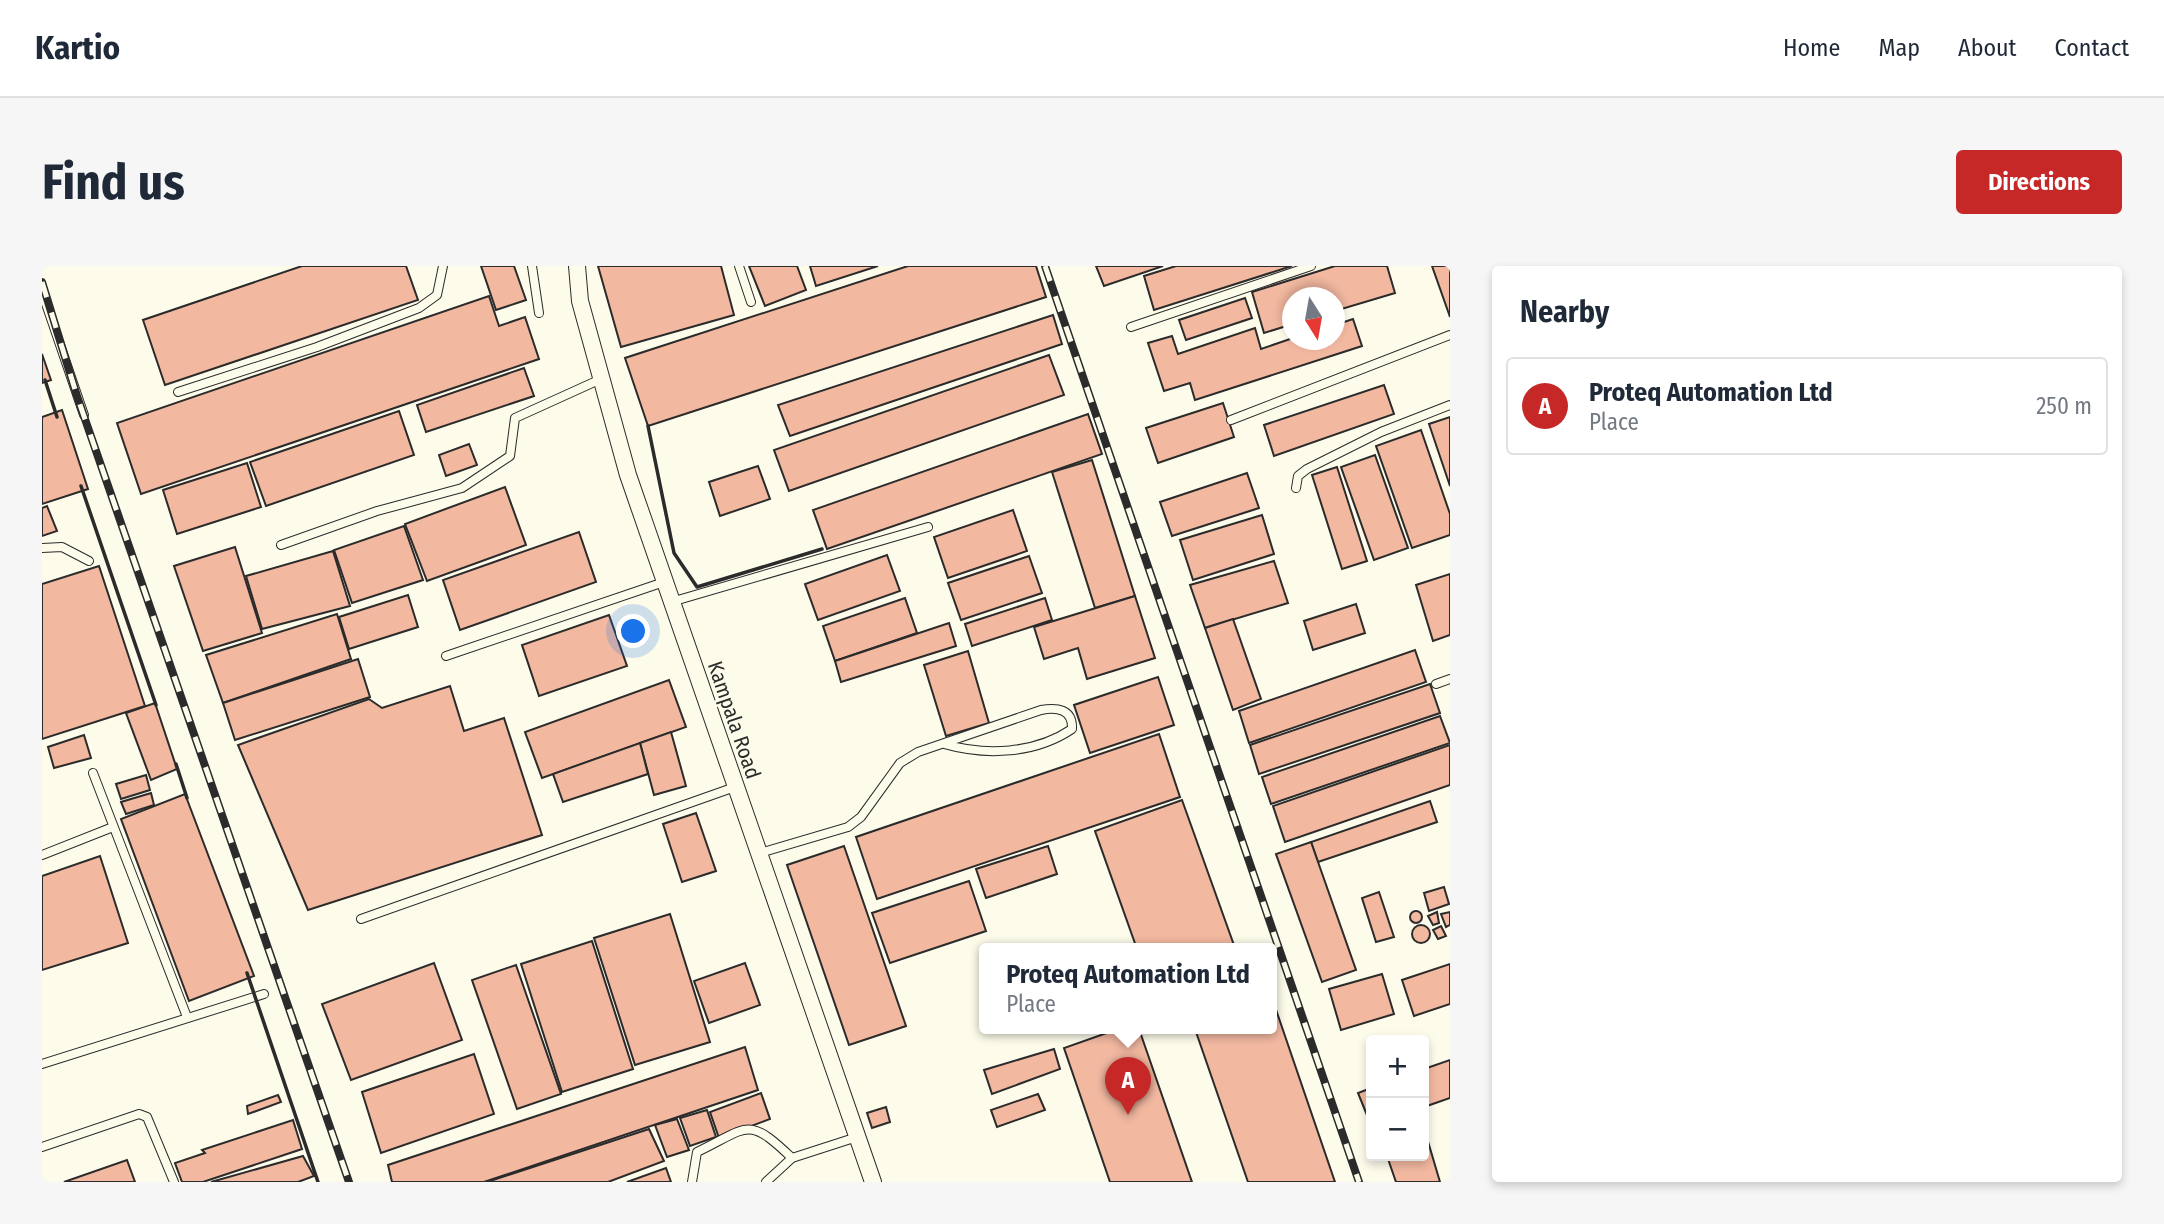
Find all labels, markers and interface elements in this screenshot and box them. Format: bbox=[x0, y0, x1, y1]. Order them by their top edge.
text: Kartio bbox=[35, 28, 120, 68]
text: Home bbox=[1783, 34, 1840, 62]
text: Map bbox=[1878, 34, 1920, 62]
text: About bbox=[1958, 34, 2016, 62]
text: Contact bbox=[2054, 34, 2129, 62]
button: Directions bbox=[1956, 150, 2122, 214]
text: Find us bbox=[42, 153, 185, 212]
north arrow bbox=[1282, 287, 1345, 350]
text: Nearby bbox=[1520, 294, 1609, 330]
text: Proteq Automation Ltd bbox=[1589, 377, 1833, 408]
text: A bbox=[1539, 392, 1551, 420]
text: 250 m bbox=[2036, 392, 2092, 420]
text: Place bbox=[1589, 408, 1639, 436]
your location bbox=[616, 614, 650, 648]
street label: Kampala Road bbox=[702, 658, 766, 782]
popup bbox=[979, 943, 1277, 1034]
text: Proteq Automation Ltd bbox=[1006, 959, 1250, 990]
text: Place bbox=[1006, 990, 1056, 1018]
map controls bbox=[1366, 1035, 1429, 1161]
button: + bbox=[1366, 1035, 1429, 1098]
pin: A bbox=[1105, 1057, 1151, 1115]
button: − bbox=[1366, 1098, 1429, 1161]

